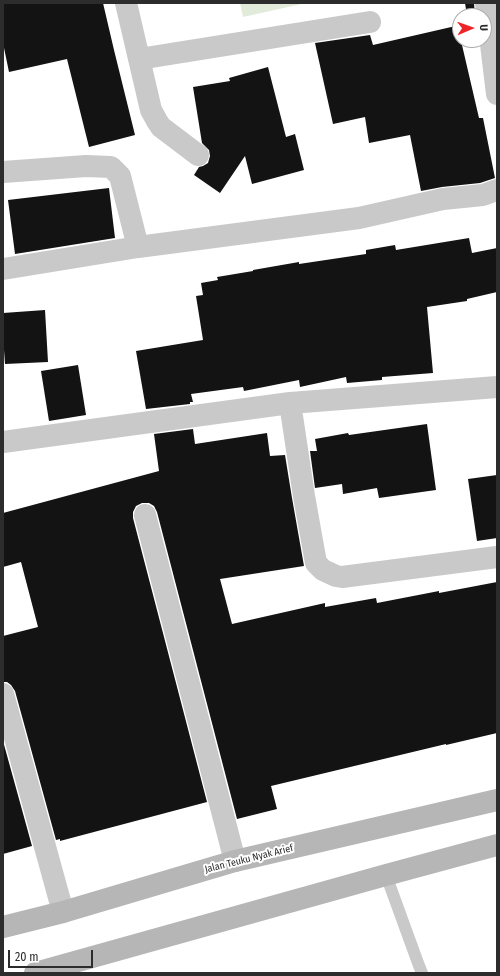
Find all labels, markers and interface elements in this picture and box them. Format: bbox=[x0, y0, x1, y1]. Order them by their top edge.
north arrow bbox=[452, 8, 492, 48]
text: U bbox=[477, 24, 490, 31]
street label: Jalan Teuku Nyak Arief bbox=[204, 842, 294, 876]
scale bar bbox=[10, 942, 95, 968]
text: 20 m bbox=[15, 950, 39, 964]

